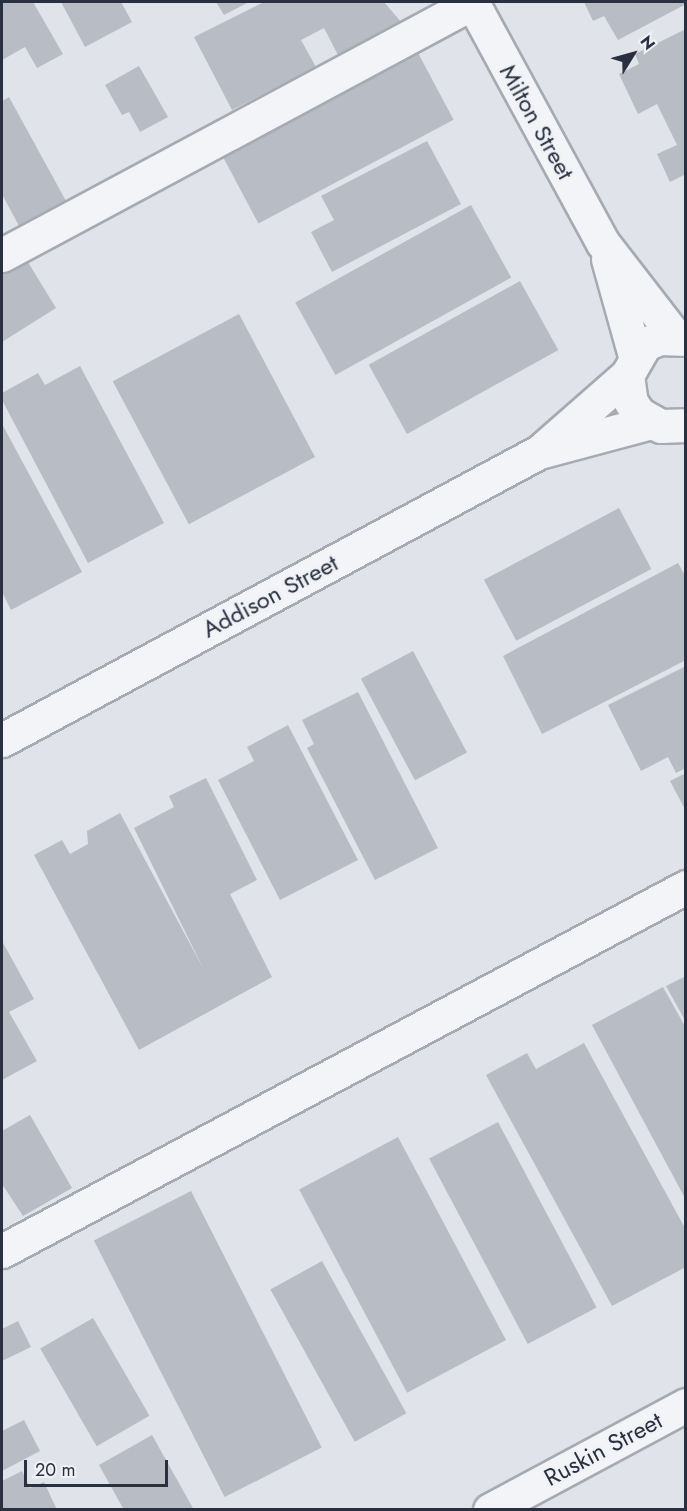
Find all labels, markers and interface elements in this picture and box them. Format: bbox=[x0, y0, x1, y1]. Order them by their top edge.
north arrow bbox=[603, 24, 663, 84]
text: N bbox=[635, 31, 661, 55]
street label: Milton Street bbox=[494, 59, 580, 185]
street label: Addison Street bbox=[197, 548, 343, 644]
street label: Ruskin Street bbox=[539, 1406, 667, 1492]
scale bar bbox=[27, 1448, 171, 1486]
text: 20 m bbox=[35, 1457, 75, 1483]

